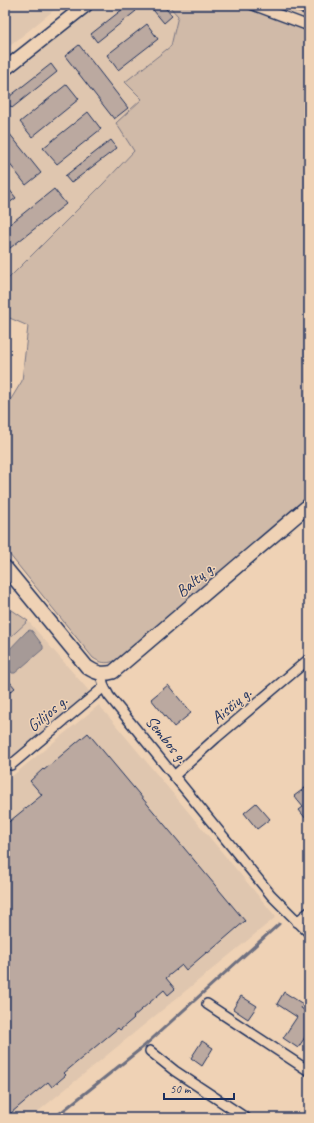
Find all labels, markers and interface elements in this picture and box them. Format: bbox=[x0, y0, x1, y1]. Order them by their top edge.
street label: Baltų g. bbox=[171, 557, 220, 602]
street label: Aisčių g. bbox=[207, 682, 256, 728]
street label: Gilijos g. bbox=[23, 690, 72, 736]
street label: Sembos g. bbox=[141, 711, 193, 768]
scale bar bbox=[164, 1075, 234, 1101]
text: 50 m bbox=[170, 1081, 192, 1097]

